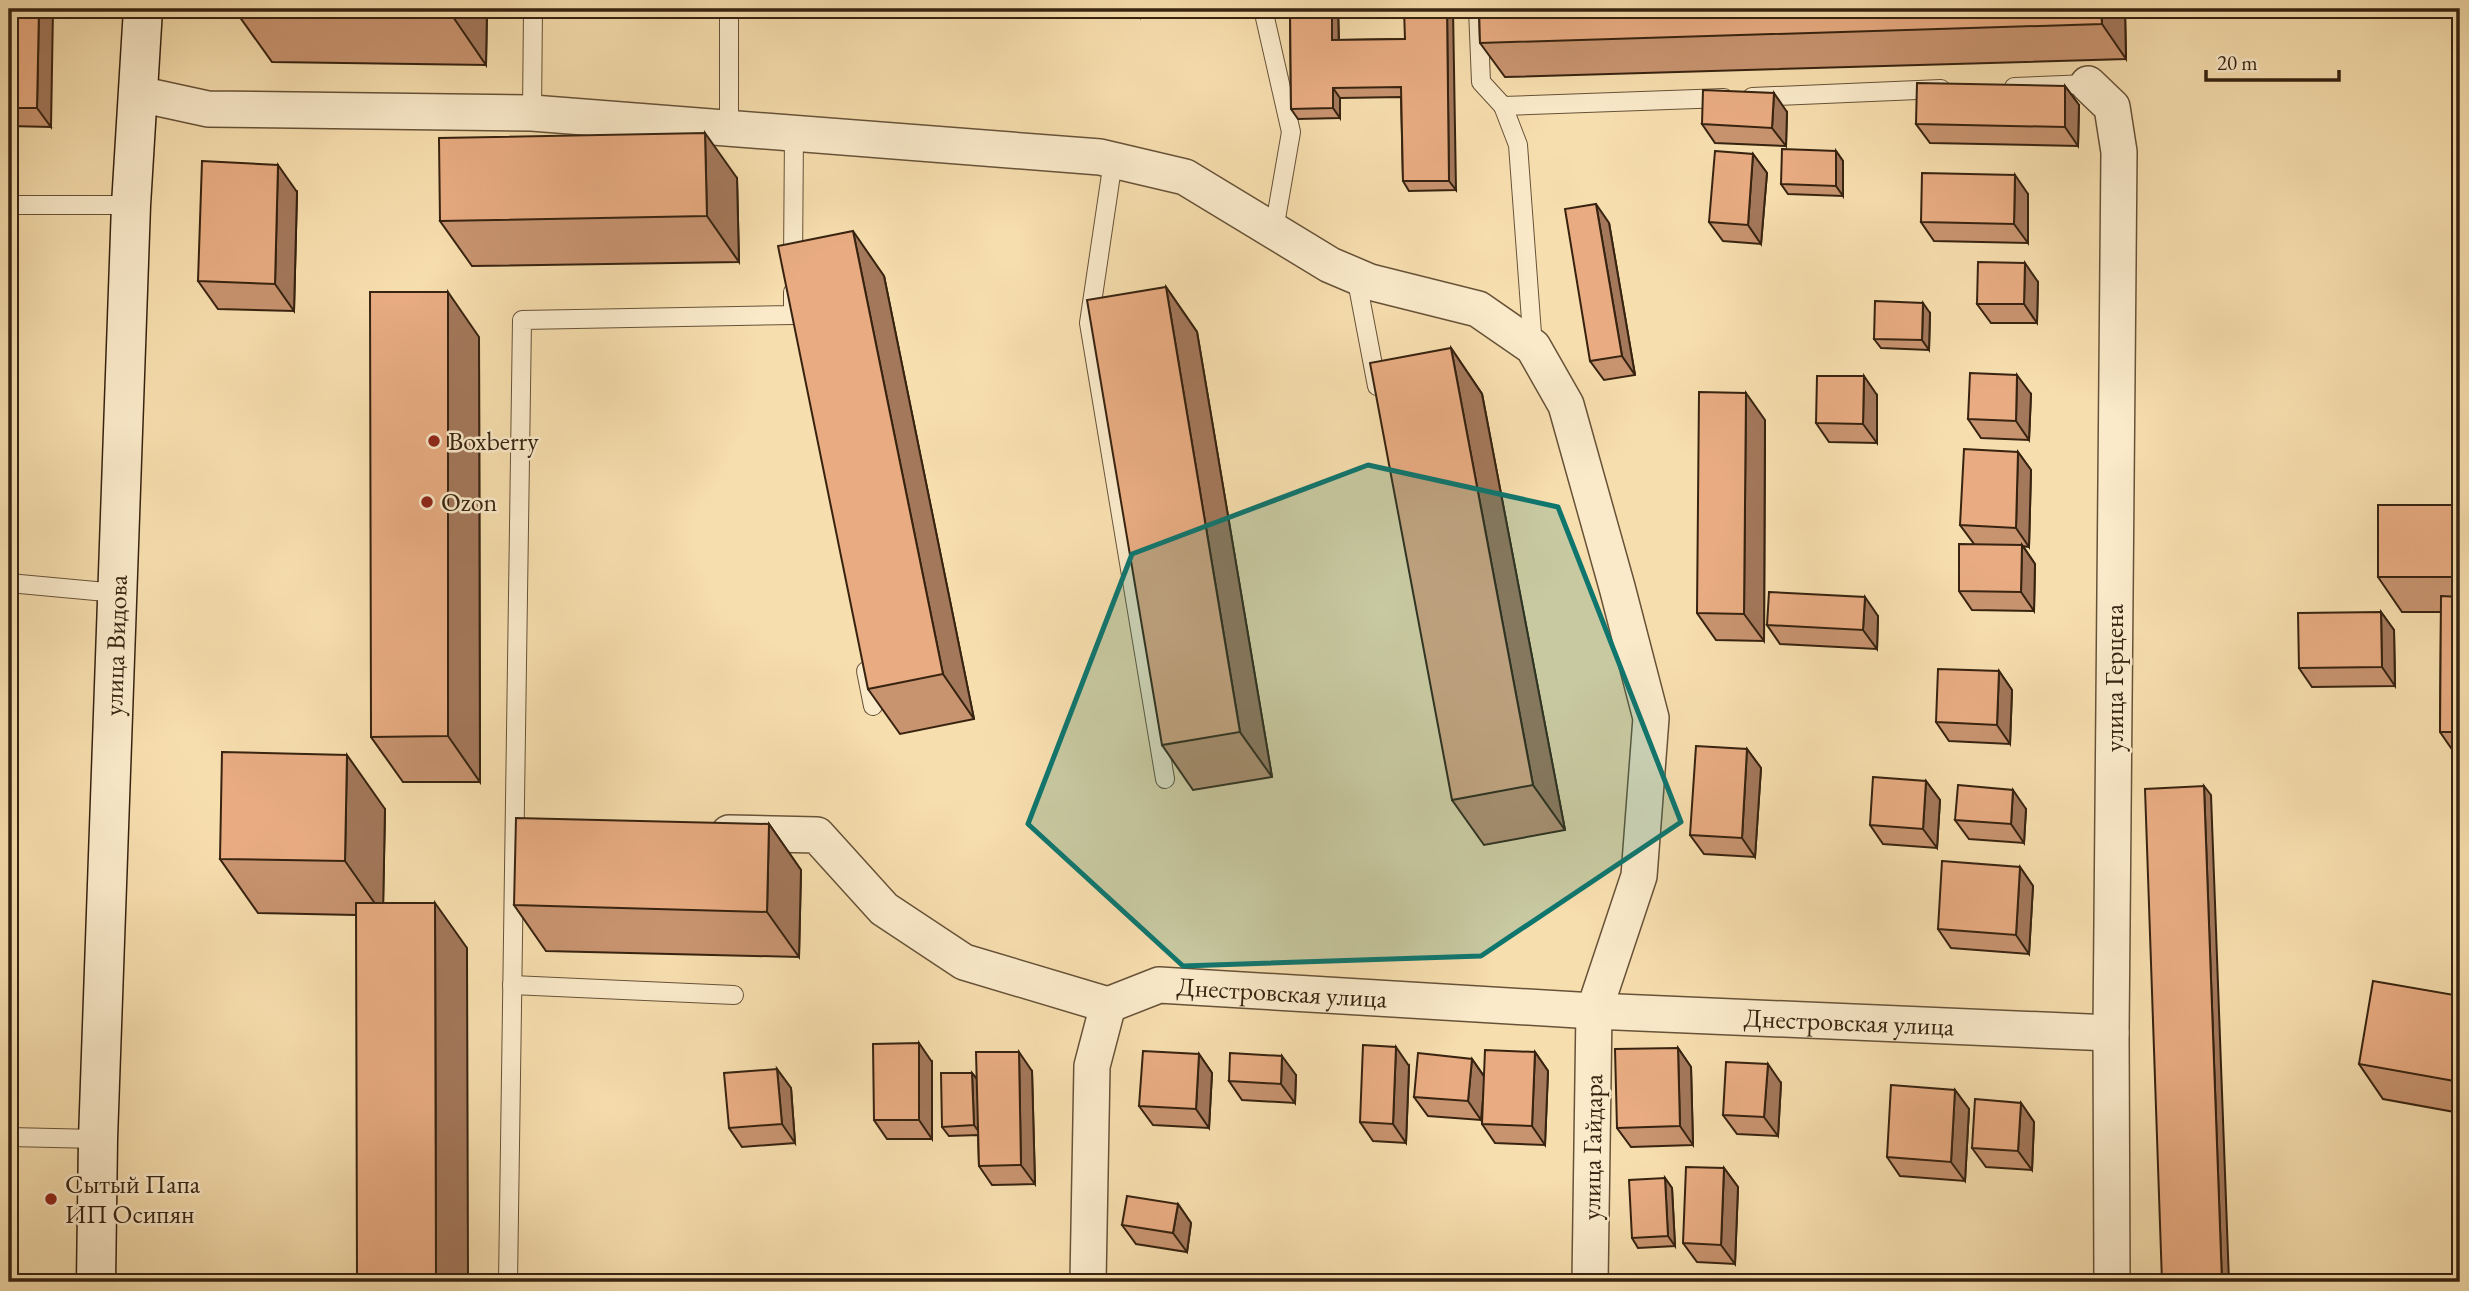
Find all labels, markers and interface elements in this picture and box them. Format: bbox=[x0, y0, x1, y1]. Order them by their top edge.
scale bar bbox=[2206, 38, 2340, 82]
text: 20 m bbox=[2217, 49, 2258, 76]
place label: Boxberry bbox=[448, 424, 539, 458]
marker: Boxberry bbox=[426, 433, 442, 449]
place label: Ozon bbox=[441, 485, 498, 519]
marker: Ozon bbox=[419, 494, 435, 510]
street label: улица Видова bbox=[96, 574, 135, 716]
street label: улица Герцена bbox=[2097, 603, 2131, 752]
street label: Днестровская улица bbox=[1176, 969, 1389, 1016]
street label: Днестровская улица bbox=[1743, 1000, 1956, 1043]
street label: улица Гайдара bbox=[1574, 1073, 1610, 1220]
place label: Сытый Папа ИП Осипян bbox=[65, 1167, 201, 1231]
marker: Сытый Папа ИП Осипян bbox=[43, 1191, 59, 1207]

